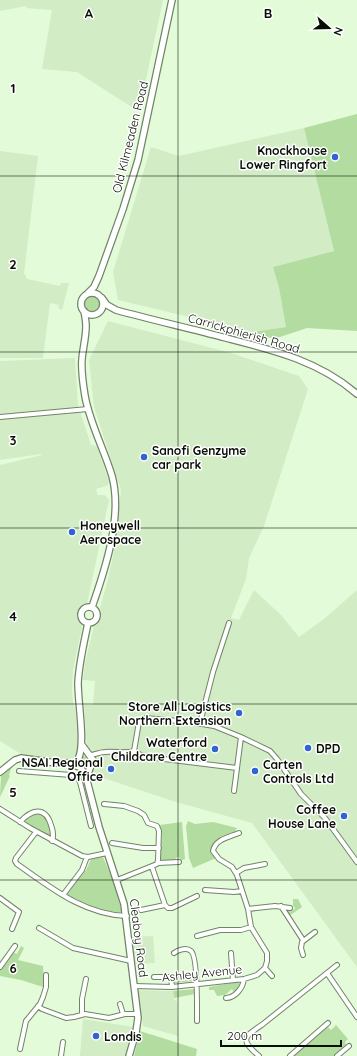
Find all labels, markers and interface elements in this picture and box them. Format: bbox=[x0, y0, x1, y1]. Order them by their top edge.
text: A bbox=[85, 5, 94, 21]
text: B bbox=[264, 5, 272, 21]
north arrow bbox=[309, 8, 349, 48]
text: N bbox=[330, 25, 346, 38]
street label: Old Kilmeaden Road bbox=[109, 79, 151, 195]
text: 1 bbox=[10, 80, 16, 96]
place label: Knockhouse Lower Ringfort bbox=[240, 143, 327, 172]
marker: Knockhouse Lower Ringfort bbox=[330, 152, 340, 162]
text: 2 bbox=[9, 256, 17, 272]
street label: Carrickphierish Road bbox=[186, 310, 302, 356]
text: 3 bbox=[10, 432, 17, 448]
place label: Sanofi Genzyme car park bbox=[152, 443, 246, 472]
marker: Sanofi Genzyme car park bbox=[139, 452, 149, 462]
place label: Honeywell Aerospace bbox=[80, 518, 141, 547]
marker: Honeywell Aerospace bbox=[67, 527, 77, 537]
text: 4 bbox=[9, 608, 17, 624]
place label: Store All Logistics Northern Extension bbox=[119, 699, 231, 728]
marker: Store All Logistics Northern Extension bbox=[234, 708, 244, 718]
place label: Waterford Childcare Centre bbox=[111, 735, 207, 764]
place label: DPD bbox=[316, 741, 341, 756]
marker: DPD bbox=[303, 743, 313, 753]
marker: Waterford Childcare Centre bbox=[210, 744, 220, 754]
place label: NSAI Regional Office bbox=[22, 755, 103, 784]
place label: Carten Controls Ltd bbox=[263, 757, 334, 786]
marker: NSAI Regional Office bbox=[106, 764, 116, 774]
marker: Carten Controls Ltd bbox=[250, 766, 260, 776]
text: 5 bbox=[9, 784, 17, 800]
place label: Coffee House Lane bbox=[268, 802, 336, 831]
marker: Coffee House Lane bbox=[339, 811, 349, 821]
street label: Cleaboy Road bbox=[127, 898, 151, 978]
text: 6 bbox=[9, 960, 17, 976]
street label: Ashley Avenue bbox=[161, 961, 243, 985]
scale bar bbox=[221, 1022, 341, 1048]
text: 200 m bbox=[227, 1028, 262, 1043]
place label: Londis bbox=[104, 1029, 142, 1044]
marker: Londis bbox=[91, 1031, 101, 1041]

